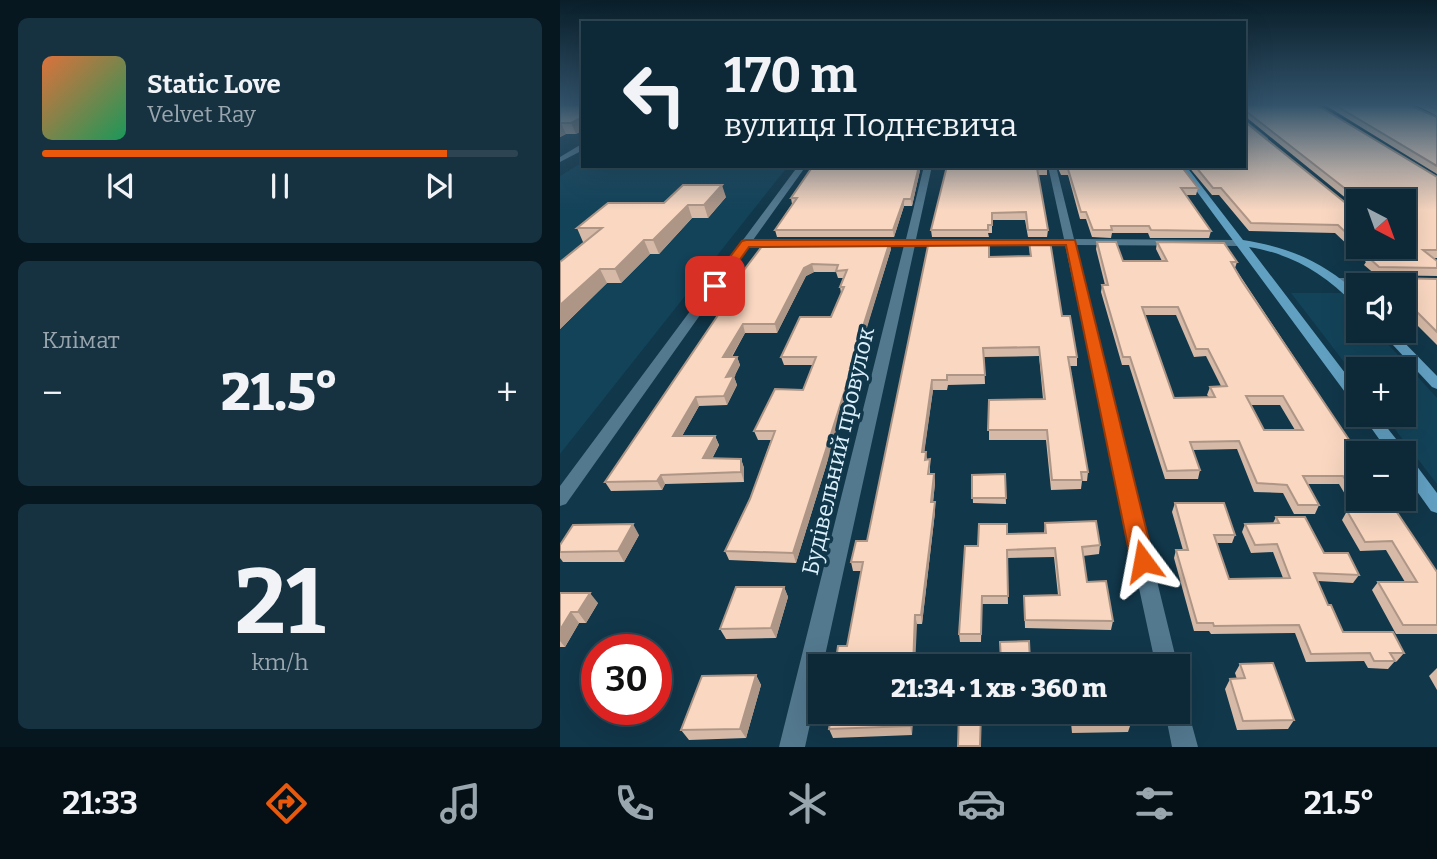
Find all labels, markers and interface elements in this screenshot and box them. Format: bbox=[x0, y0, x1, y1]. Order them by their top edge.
text: 170 m bbox=[724, 46, 857, 105]
icon: left bbox=[609, 49, 700, 140]
text: Static Love bbox=[147, 69, 281, 100]
text: Velvet Ray bbox=[147, 100, 256, 128]
text: вулиця Поднєвича bbox=[724, 106, 1017, 144]
icon: previous bbox=[102, 167, 140, 205]
icon: pause bbox=[261, 167, 299, 205]
icon: next bbox=[420, 167, 458, 205]
north arrow bbox=[1346, 189, 1416, 259]
map controls bbox=[1346, 189, 1416, 511]
pin bbox=[685, 256, 745, 316]
icon: arrive bbox=[696, 267, 734, 305]
button: sound bbox=[1346, 273, 1416, 343]
street label: Будівельний провулок bbox=[796, 324, 880, 578]
text: Клімат bbox=[42, 326, 120, 354]
button: + bbox=[1346, 357, 1416, 427]
text: 21.5° bbox=[221, 361, 338, 424]
text: − bbox=[42, 370, 63, 416]
text: + bbox=[496, 370, 518, 416]
button: − bbox=[1346, 441, 1416, 511]
position arrow bbox=[1106, 524, 1180, 598]
text: 21 bbox=[235, 548, 325, 657]
speed limit sign: 30 bbox=[581, 634, 672, 725]
text: km/h bbox=[252, 648, 308, 676]
text: 21:34 · 1 хв · 360 m bbox=[891, 673, 1107, 704]
icon: directions bbox=[262, 779, 311, 828]
icon: music bbox=[436, 779, 485, 828]
icon: phone bbox=[610, 779, 659, 828]
icon: climate bbox=[783, 779, 832, 828]
icon: car bbox=[957, 779, 1006, 828]
icon: filters bbox=[1130, 779, 1179, 828]
text: 21:33 bbox=[62, 784, 138, 822]
text: 21.5° bbox=[1304, 784, 1375, 822]

